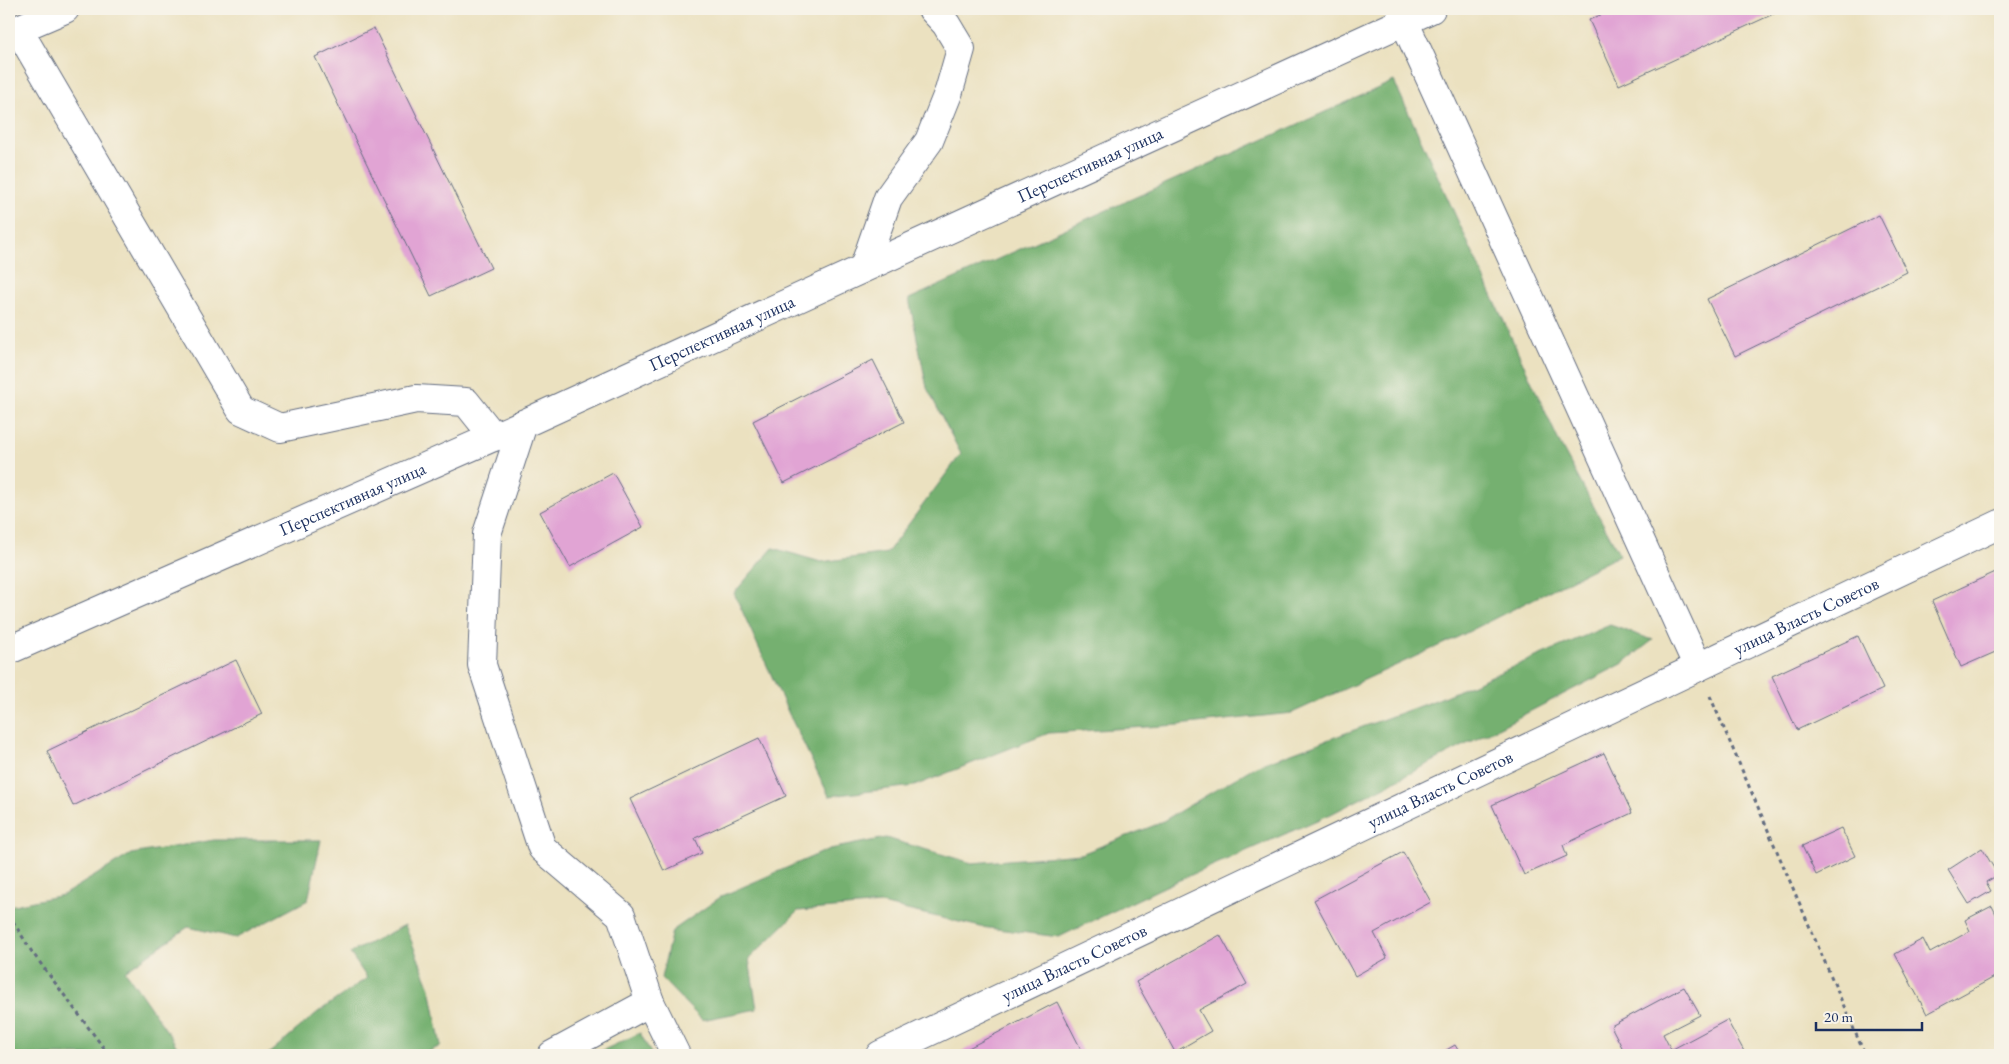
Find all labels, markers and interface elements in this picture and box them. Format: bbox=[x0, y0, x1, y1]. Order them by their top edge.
street label: Перспективная улица bbox=[1013, 121, 1167, 208]
street label: Перспективная улица bbox=[645, 289, 799, 376]
street label: Перспективная улица bbox=[275, 456, 430, 541]
street label: улица Власть Советов bbox=[1730, 571, 1883, 660]
street label: улица Власть Советов bbox=[1364, 745, 1517, 833]
street label: улица Власть Советов bbox=[998, 918, 1151, 1007]
scale bar bbox=[1816, 999, 1923, 1031]
text: 20 m bbox=[1824, 1007, 1853, 1026]

